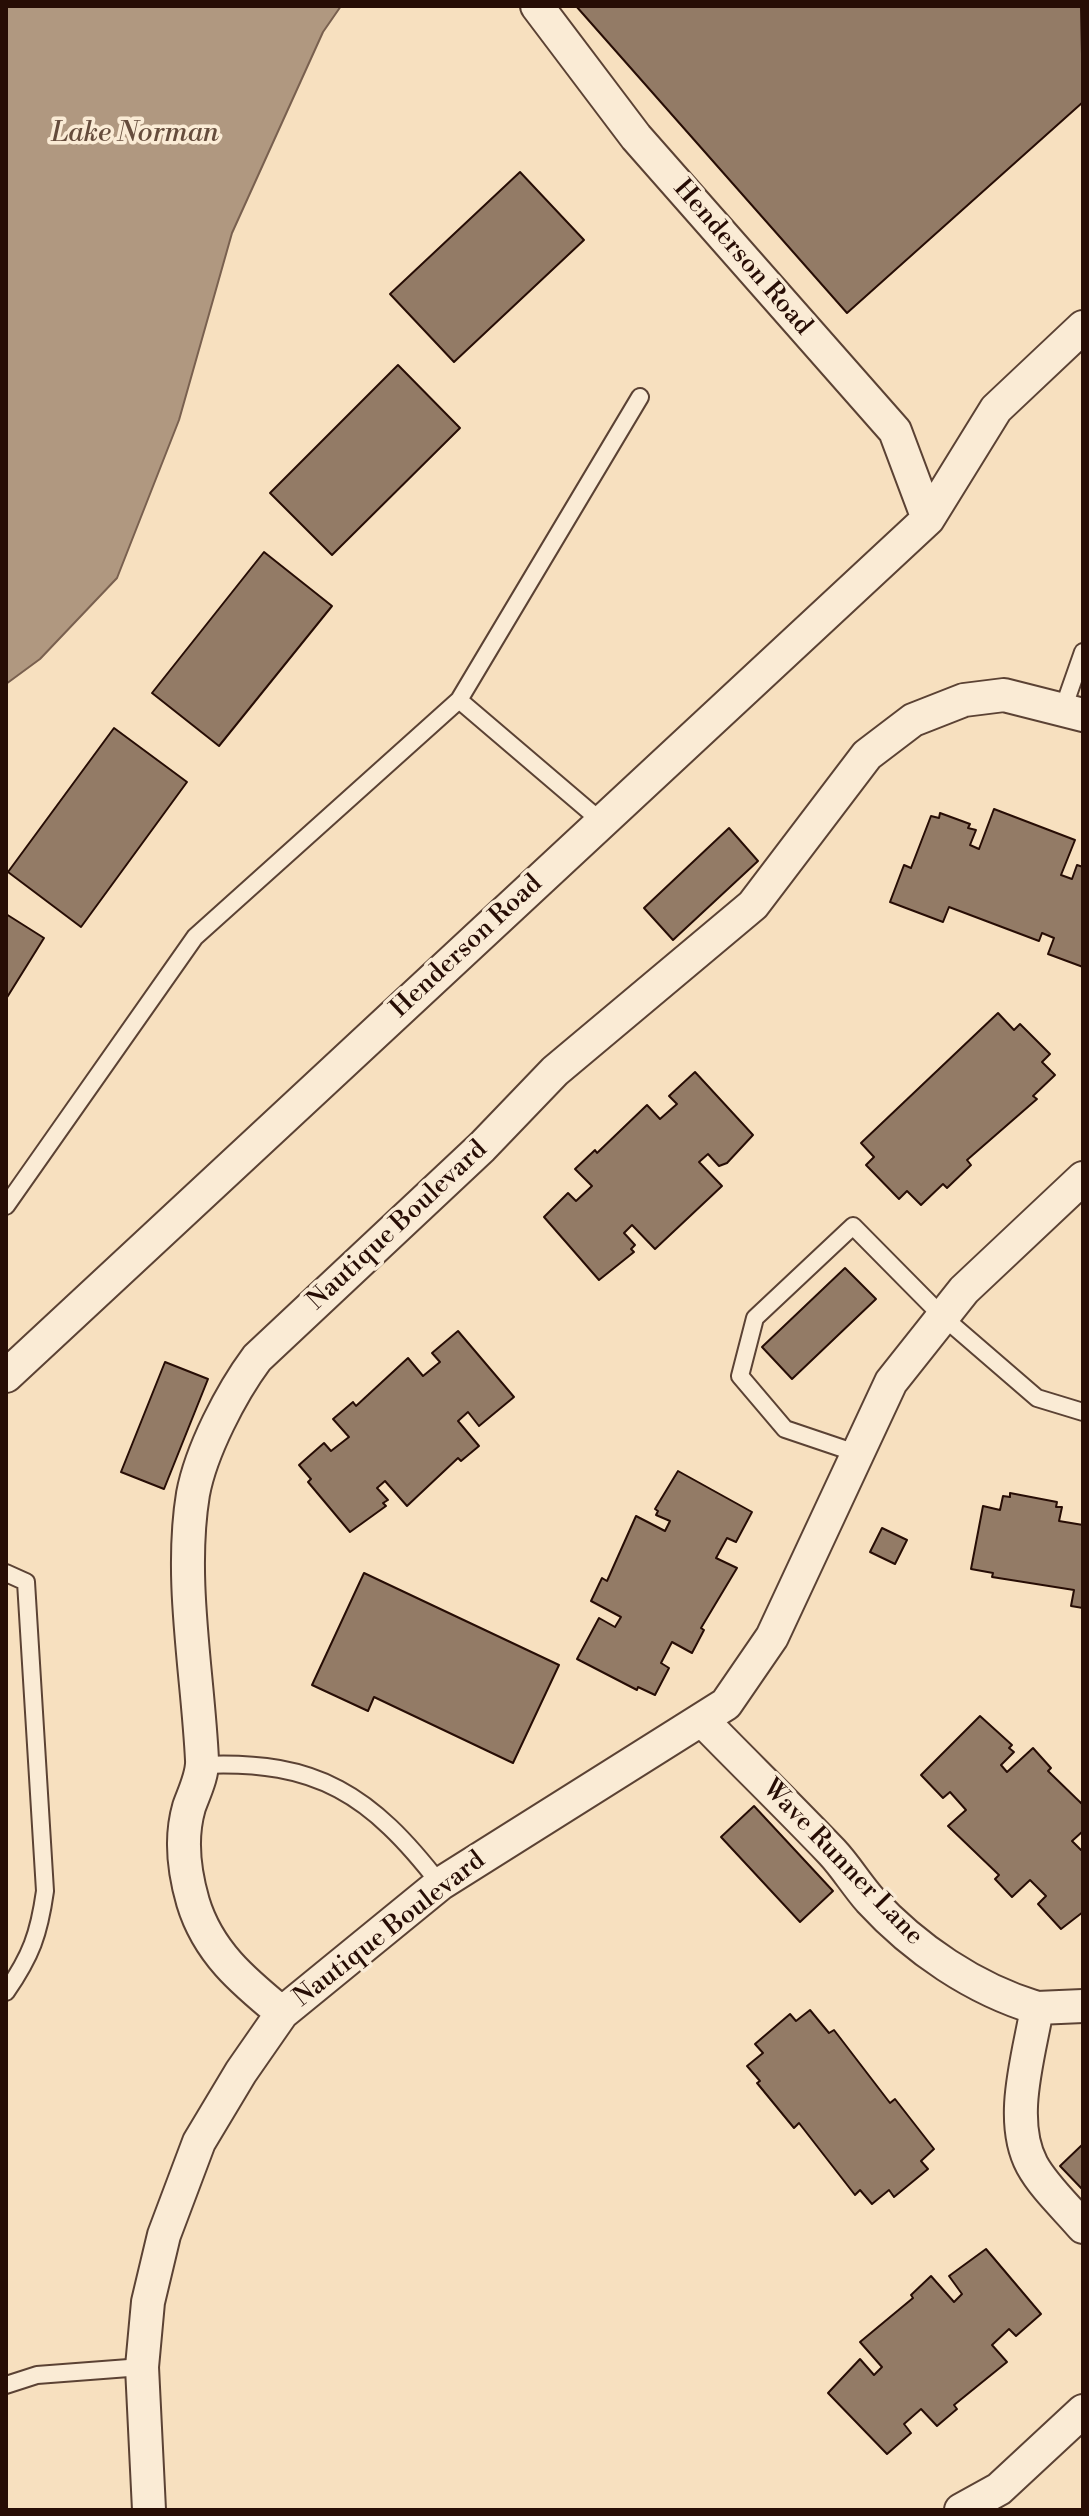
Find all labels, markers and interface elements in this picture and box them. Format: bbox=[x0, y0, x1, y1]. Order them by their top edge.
water label: Lake Norman bbox=[51, 117, 219, 151]
street label: Henderson Road bbox=[666, 174, 818, 342]
street label: Henderson Road bbox=[385, 869, 549, 1025]
street label: Nautique Boulevard bbox=[302, 1135, 494, 1317]
street label: Wave Runner Lane bbox=[755, 1774, 929, 1952]
street label: Nautique Boulevard bbox=[288, 1846, 492, 2014]

